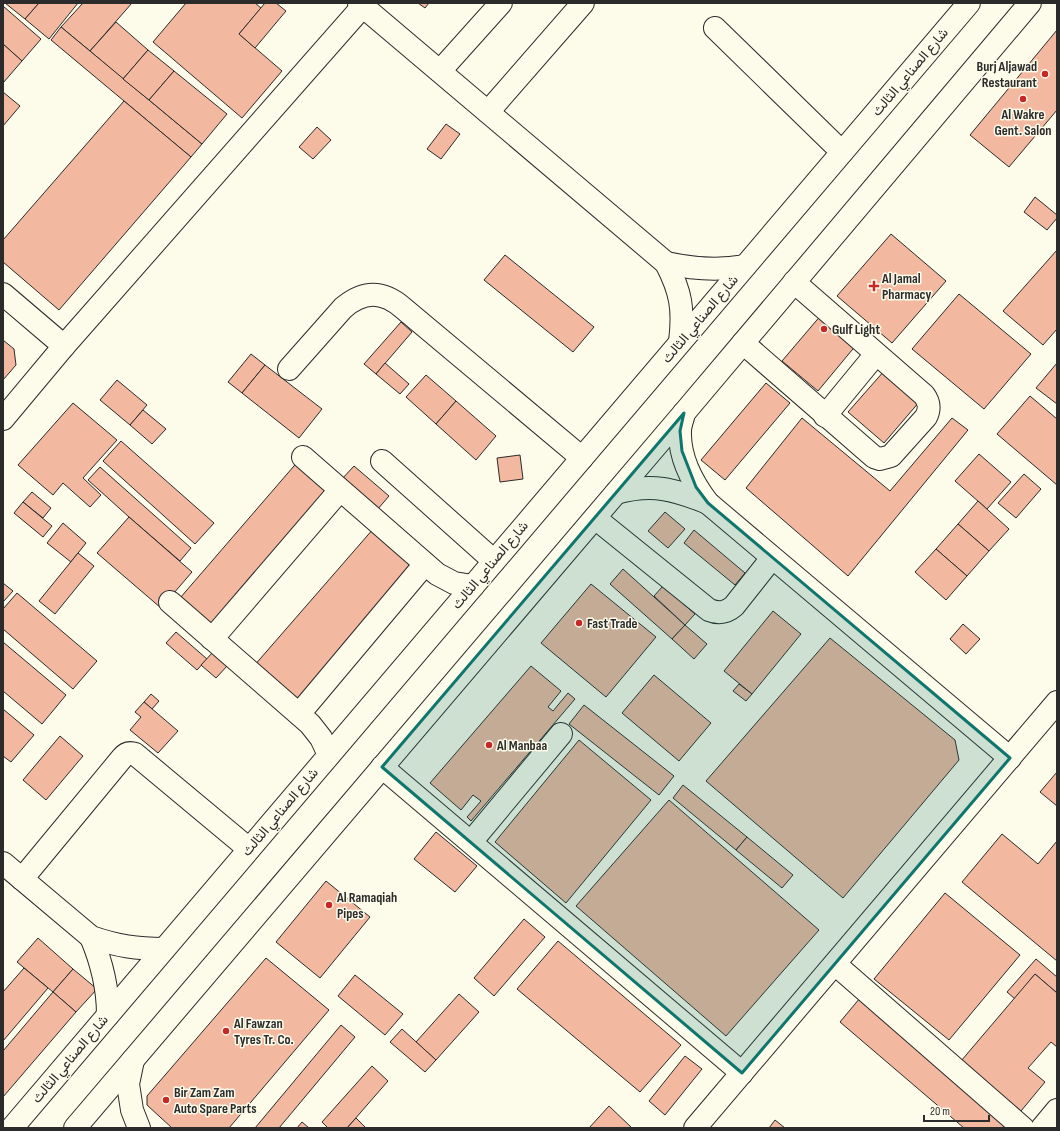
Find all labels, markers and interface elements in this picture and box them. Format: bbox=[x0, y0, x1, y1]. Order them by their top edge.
street label: شارع الصناعي الثالث bbox=[868, 24, 954, 122]
place label: Burj Aljawad Restaurant bbox=[977, 58, 1037, 91]
marker: Burj Aljawad Restaurant bbox=[1040, 69, 1050, 79]
marker: Al Wakre Gent. Salon bbox=[1018, 94, 1028, 104]
place label: Al Wakre Gent. Salon bbox=[994, 106, 1052, 139]
place label: Al Jamal Pharmacy bbox=[881, 270, 931, 303]
street label: شارع الصناعي الثالث bbox=[658, 271, 744, 369]
marker: Al Jamal Pharmacy bbox=[869, 281, 879, 291]
place label: Gulf Light bbox=[832, 321, 880, 338]
marker: Gulf Light bbox=[819, 324, 829, 334]
street label: شارع الصناعي الثالث bbox=[448, 517, 534, 615]
place label: Fast Trade bbox=[587, 615, 638, 632]
marker: Fast Trade bbox=[574, 618, 584, 628]
place label: Al Manbaa bbox=[496, 737, 547, 754]
marker: Al Manbaa bbox=[484, 740, 494, 750]
street label: شارع الصناعي الثالث bbox=[238, 764, 324, 862]
place label: Al Ramaqiah Pipes bbox=[336, 889, 397, 922]
marker: Al Ramaqiah Pipes bbox=[324, 900, 334, 910]
street label: شارع الصناعي الثالث bbox=[28, 1011, 114, 1109]
place label: Al Fawzan Tyres Tr. Co. bbox=[233, 1015, 294, 1048]
marker: Al Fawzan Tyres Tr. Co. bbox=[221, 1026, 231, 1036]
place label: Bir Zam Zam Auto Spare Parts bbox=[173, 1084, 257, 1117]
marker: Bir Zam Zam Auto Spare Parts bbox=[161, 1095, 171, 1105]
scale bar bbox=[924, 1097, 989, 1123]
text: 20 m bbox=[930, 1104, 950, 1119]

